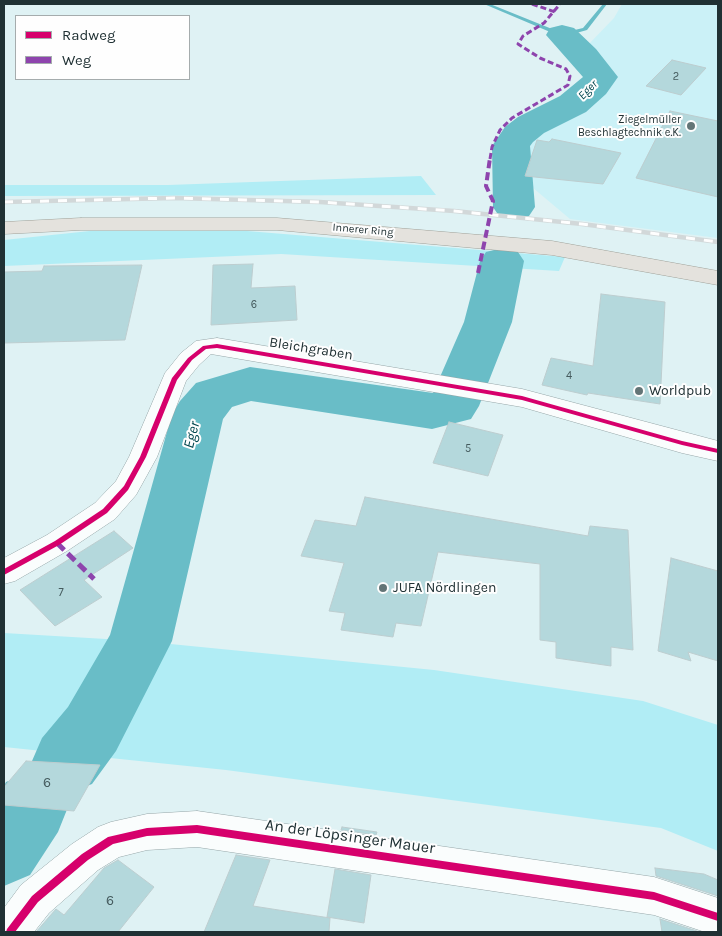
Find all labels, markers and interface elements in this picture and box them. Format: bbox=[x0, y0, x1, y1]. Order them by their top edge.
legend bbox=[15, 15, 190, 80]
text: Radweg bbox=[62, 26, 115, 44]
text: Weg bbox=[62, 51, 91, 69]
house number: 2 bbox=[673, 70, 679, 84]
water label: Eger bbox=[575, 77, 601, 103]
place label: Ziegelmüller Beschlagtechnik e.K. bbox=[578, 113, 681, 139]
marker: Ziegelmüller Beschlagtechnik e.K. bbox=[685, 120, 697, 132]
street label: Innerer Ring bbox=[332, 221, 394, 239]
house number: 6 bbox=[251, 298, 257, 312]
street label: Bleichgraben bbox=[268, 334, 354, 364]
house number: 4 bbox=[566, 369, 572, 383]
place label: Worldpub bbox=[649, 383, 711, 399]
marker: Worldpub bbox=[633, 385, 645, 397]
water label: Eger bbox=[180, 420, 204, 450]
house number: 5 bbox=[465, 442, 471, 456]
place label: JUFA Nördlingen bbox=[393, 580, 496, 596]
marker: JUFA Nördlingen bbox=[377, 582, 389, 594]
house number: 7 bbox=[58, 586, 64, 600]
house number: 6 bbox=[43, 775, 51, 791]
street label: An der Löpsinger Mauer bbox=[264, 816, 436, 858]
house number: 6 bbox=[106, 893, 114, 909]

